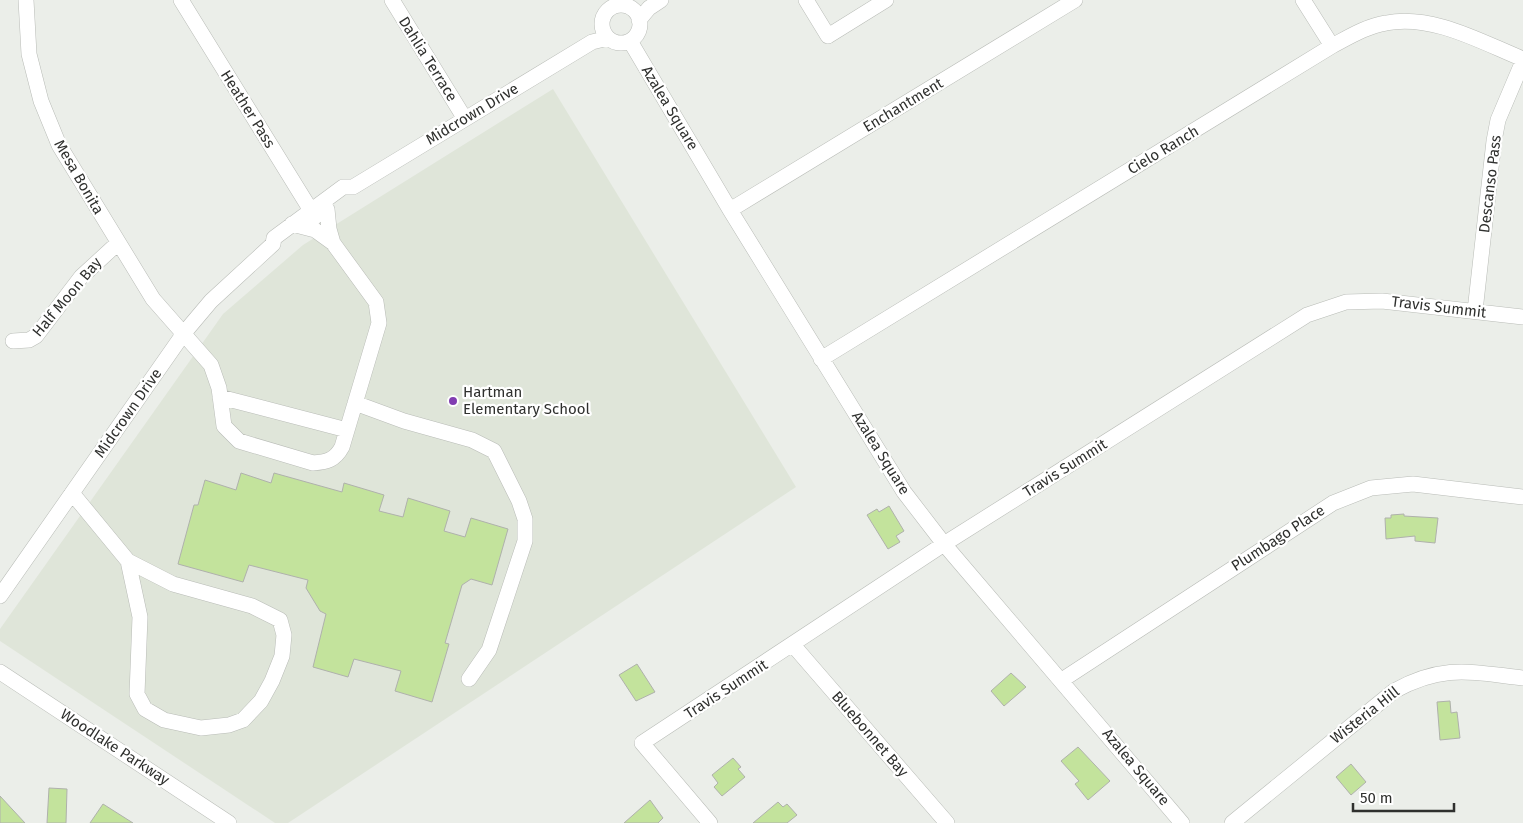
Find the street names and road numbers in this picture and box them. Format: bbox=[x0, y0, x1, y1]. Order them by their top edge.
street label: Dahlia Terrace bbox=[395, 13, 461, 105]
street label: Azalea Square bbox=[638, 63, 702, 153]
street label: Heather Pass bbox=[217, 67, 279, 151]
street label: Enchantment bbox=[860, 74, 947, 136]
street label: Midcrown Drive bbox=[422, 79, 522, 149]
street label: Cielo Ranch bbox=[1124, 122, 1202, 178]
street label: Descanso Pass bbox=[1475, 134, 1505, 234]
street label: Mesa Bonita bbox=[50, 136, 108, 218]
street label: Half Moon Bay bbox=[29, 253, 106, 340]
street label: Travis Summit bbox=[1391, 292, 1488, 322]
street label: Midcrown Drive bbox=[91, 365, 165, 461]
street label: Azalea Square bbox=[848, 408, 914, 498]
street label: Travis Summit bbox=[1020, 435, 1111, 501]
street label: Plumbago Place bbox=[1228, 501, 1328, 575]
street label: Travis Summit bbox=[681, 655, 771, 723]
street label: Wisteria Hill bbox=[1327, 682, 1403, 747]
street label: Bluebonnet Bay bbox=[828, 687, 913, 781]
street label: Woodlake Parkway bbox=[57, 705, 173, 789]
street label: Azalea Square bbox=[1099, 725, 1173, 809]

